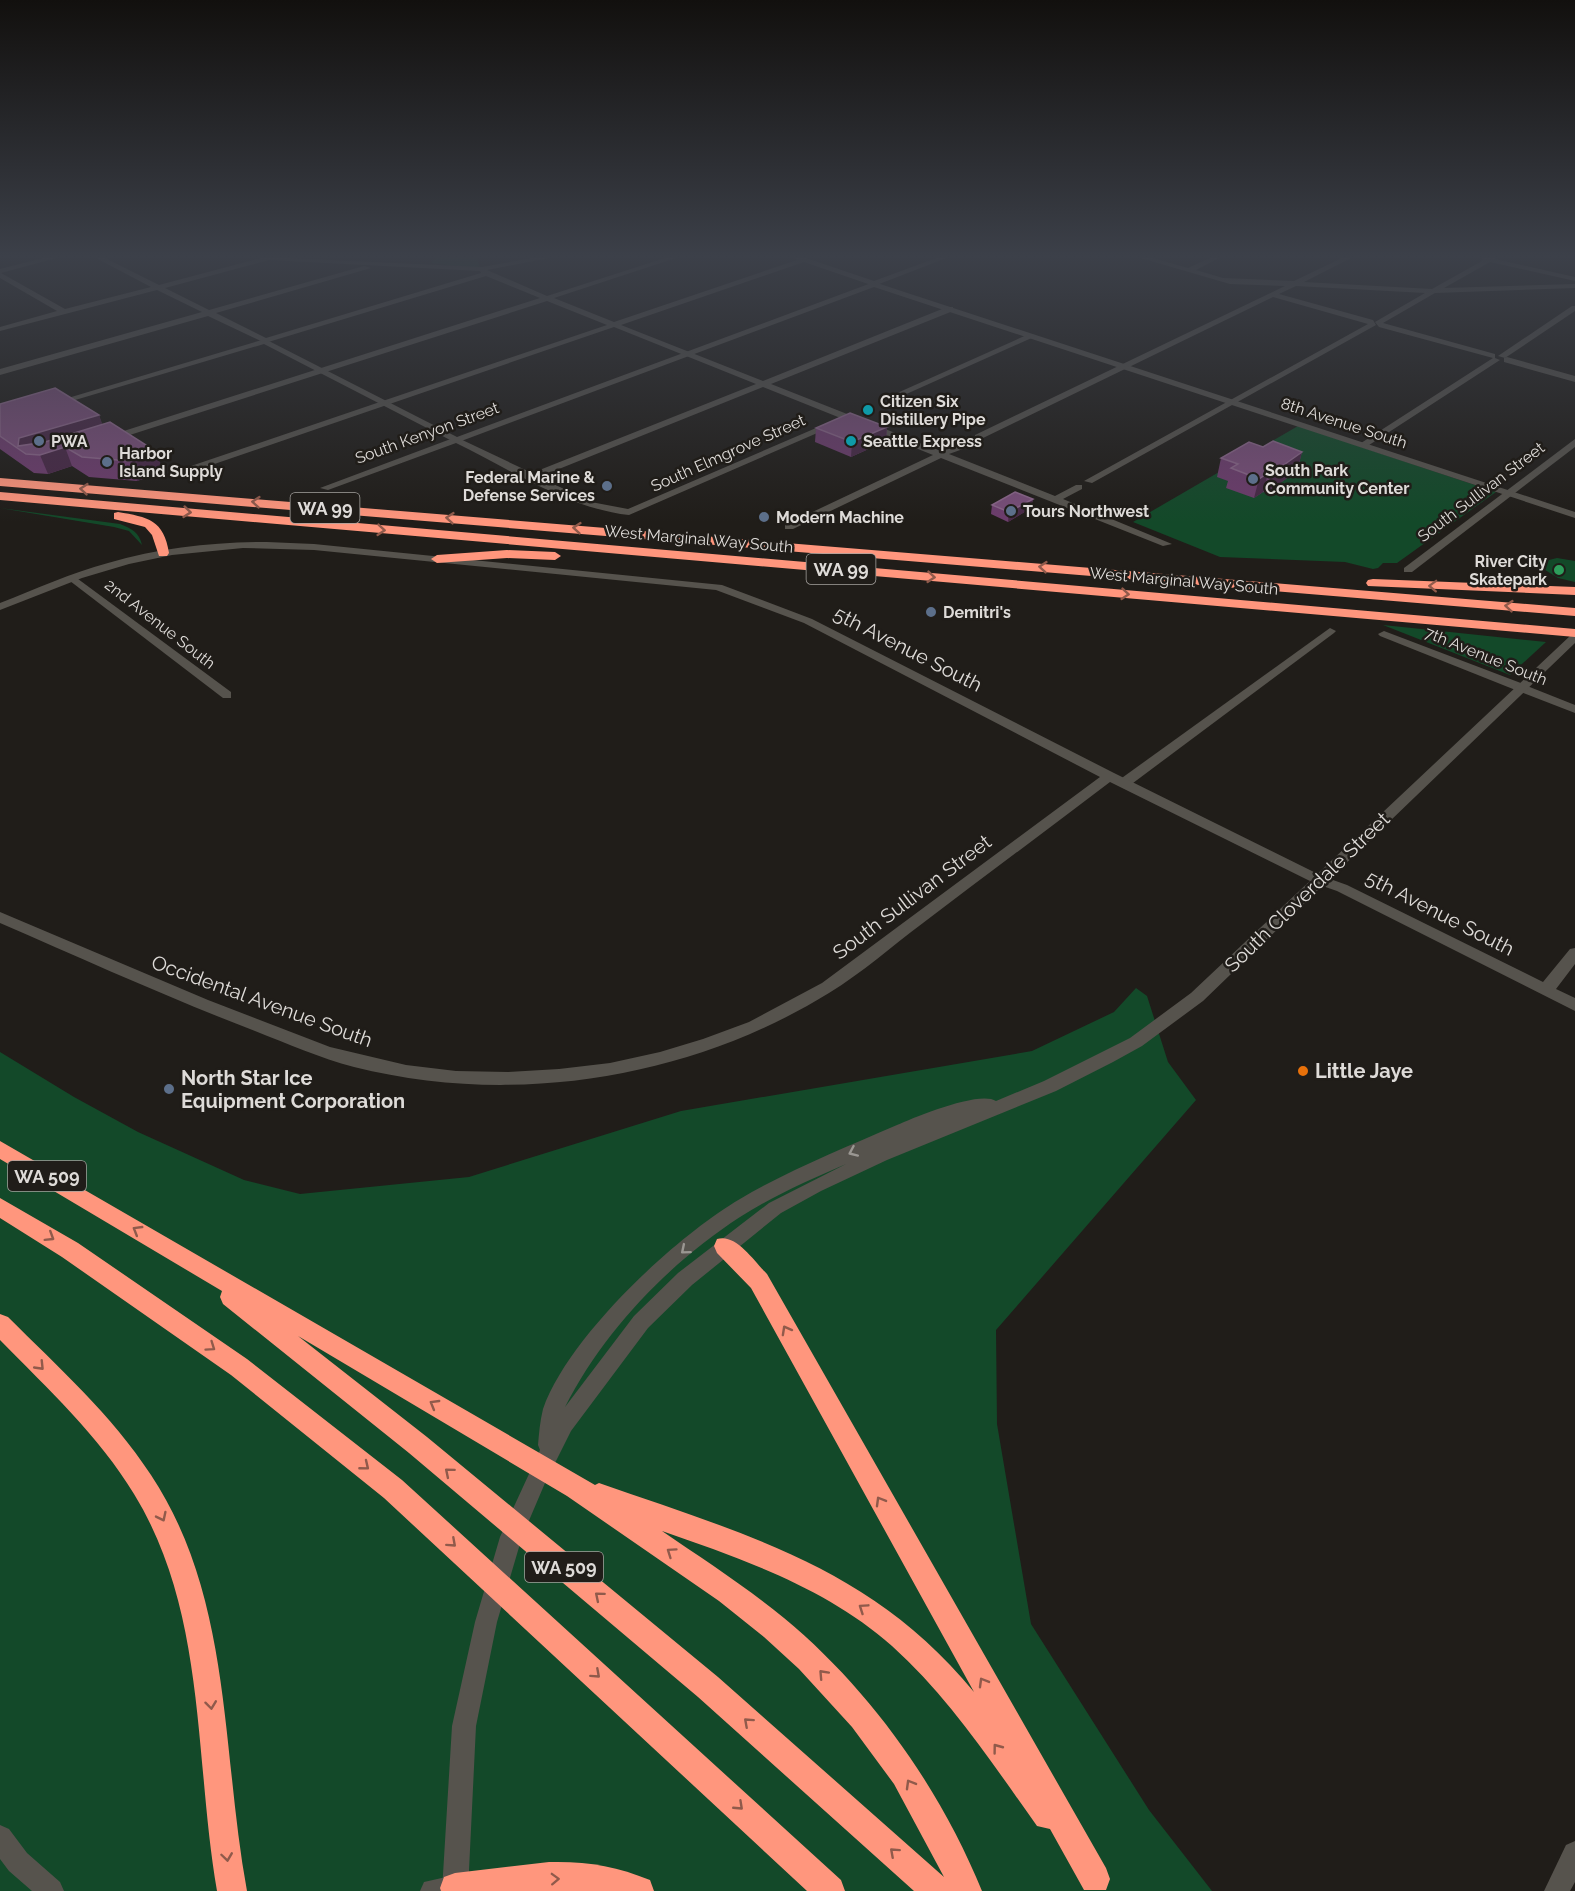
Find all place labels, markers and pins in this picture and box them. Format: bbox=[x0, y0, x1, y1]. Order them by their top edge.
place label: Citizen Six Distillery Pipe bbox=[880, 392, 986, 429]
marker: Citizen Six Distillery Pipe bbox=[861, 403, 875, 417]
place label: PWA bbox=[51, 432, 88, 451]
place label: Seattle Express bbox=[863, 432, 982, 451]
marker: PWA bbox=[32, 434, 46, 448]
marker: Seattle Express bbox=[844, 434, 858, 448]
place label: Harbor Island Supply bbox=[119, 444, 223, 481]
marker: Harbor Island Supply bbox=[100, 455, 114, 469]
place label: South Park Community Center bbox=[1265, 461, 1409, 498]
place label: Federal Marine & Defense Services bbox=[463, 468, 596, 505]
marker: South Park Community Center bbox=[1246, 472, 1260, 486]
marker: Federal Marine & Defense Services bbox=[600, 479, 614, 493]
place label: Tours Northwest bbox=[1023, 502, 1149, 521]
marker: Tours Northwest bbox=[1004, 504, 1018, 518]
place label: Modern Machine bbox=[776, 508, 904, 527]
marker: Modern Machine bbox=[757, 510, 771, 524]
place label: River City Skatepark bbox=[1469, 552, 1547, 589]
marker: River City Skatepark bbox=[1552, 563, 1566, 577]
place label: Demitri's bbox=[943, 603, 1011, 622]
marker: Demitri's bbox=[924, 605, 938, 619]
place label: Little Jaye bbox=[1315, 1059, 1413, 1083]
marker: Little Jaye bbox=[1296, 1064, 1310, 1078]
place label: North Star Ice Equipment Corporation bbox=[181, 1066, 405, 1113]
marker: North Star Ice Equipment Corporation bbox=[162, 1082, 176, 1096]

